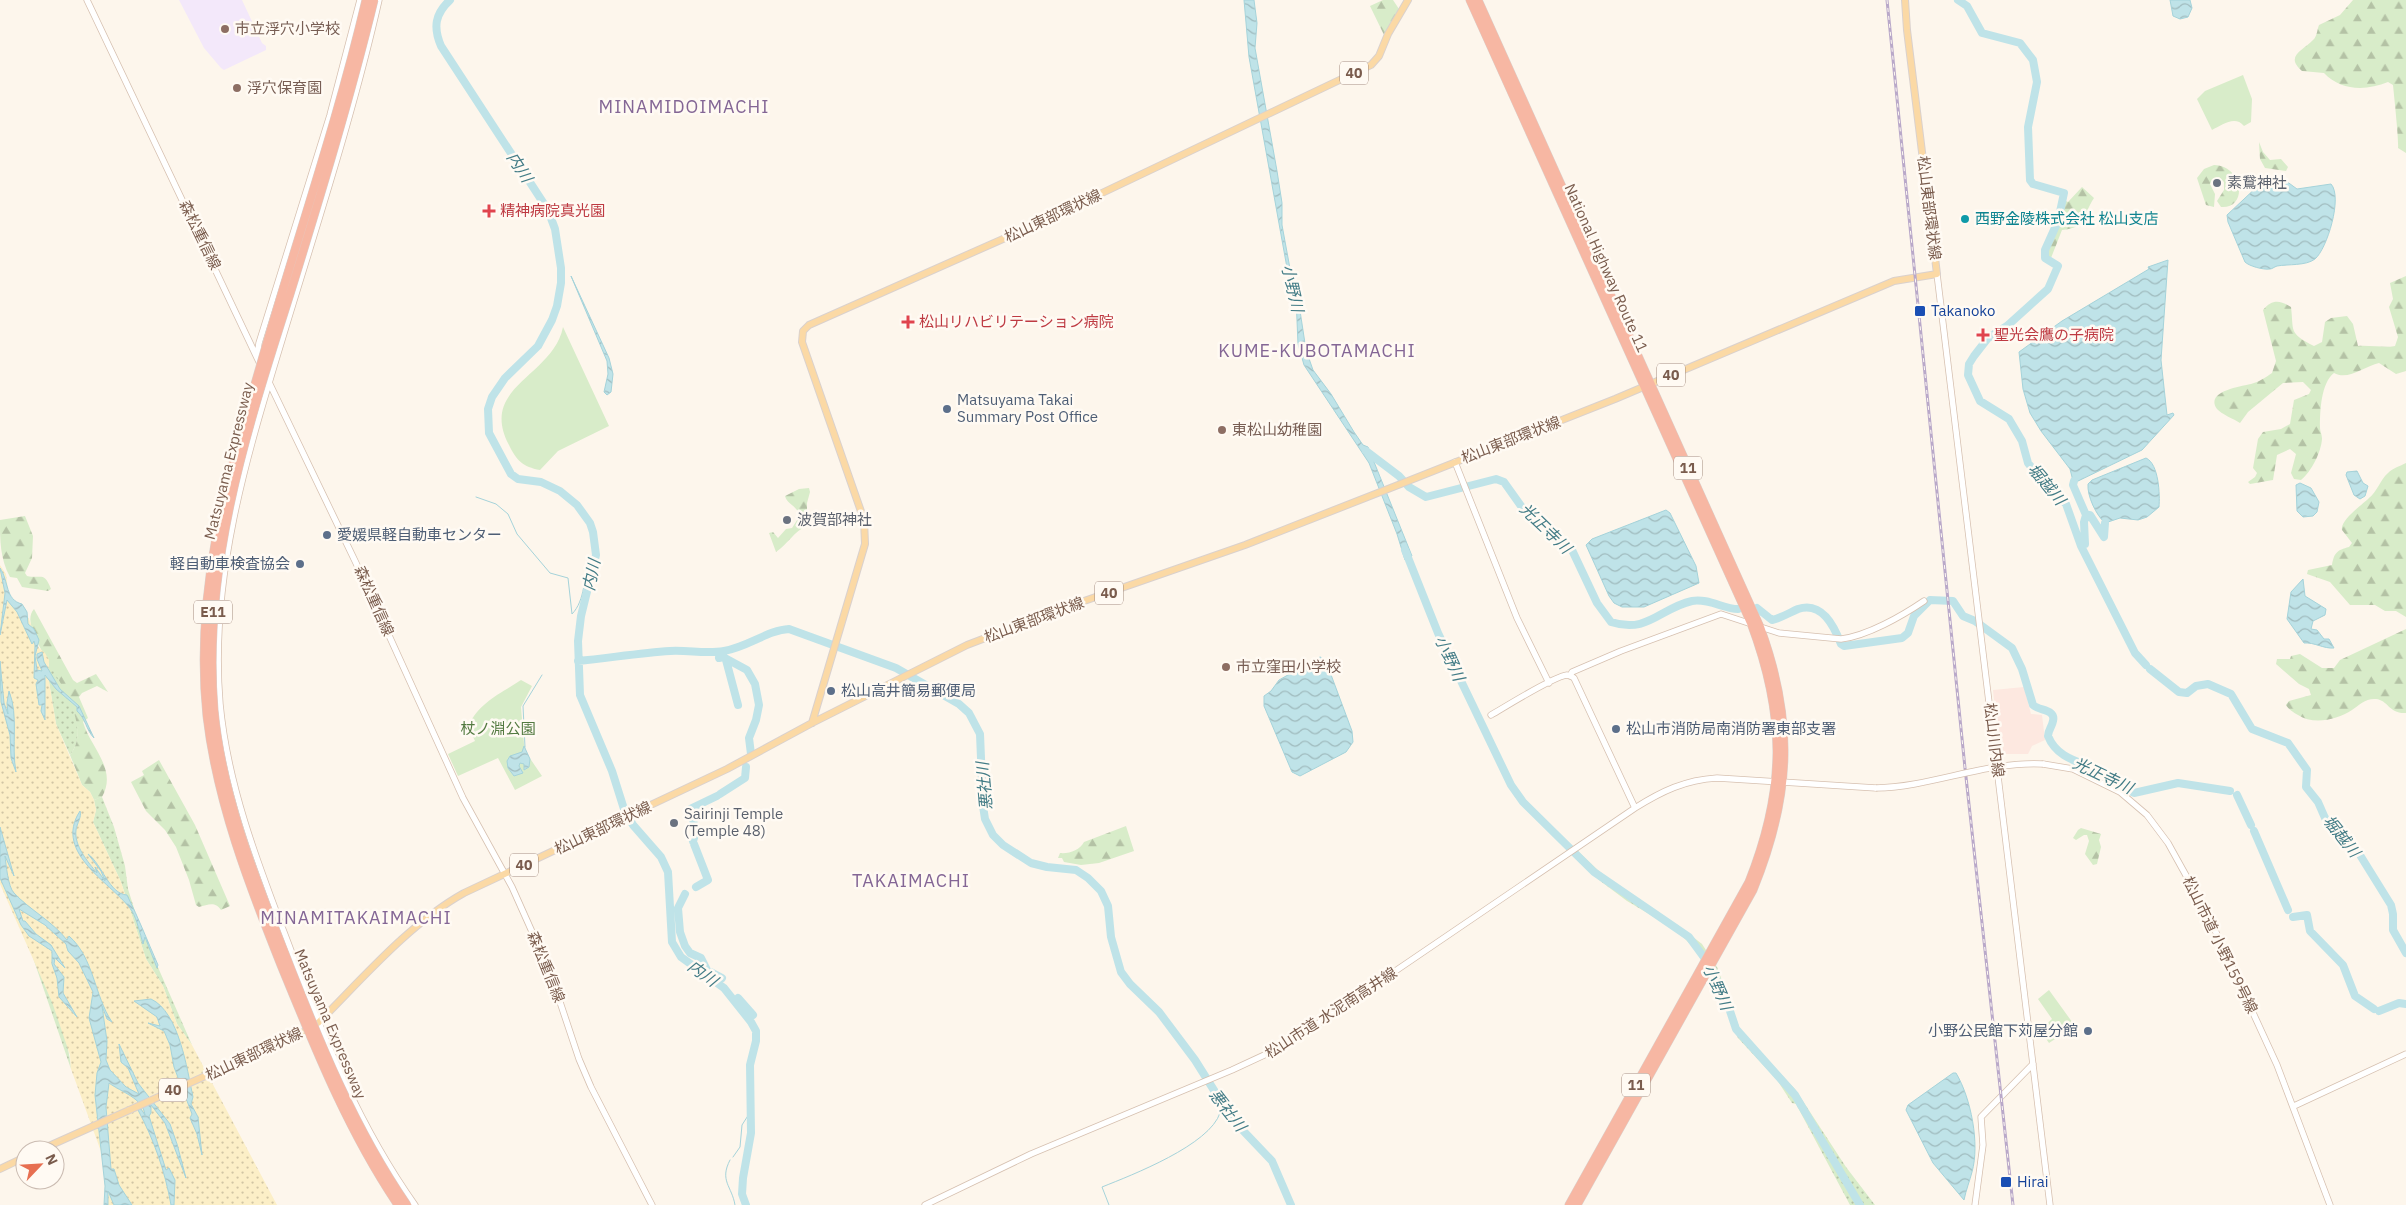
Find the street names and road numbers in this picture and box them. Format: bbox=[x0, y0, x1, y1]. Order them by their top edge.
road number: 40 bbox=[1340, 62, 1368, 84]
street label: 松山東部環状線 bbox=[1914, 155, 1945, 261]
street label: National Highway Route 11 bbox=[1561, 181, 1652, 355]
street label: 松山東部環状線 bbox=[1001, 185, 1104, 246]
street label: 森松重信線 bbox=[175, 197, 225, 273]
road number: 40 bbox=[1657, 364, 1685, 386]
street label: Matsuyama Expressway bbox=[200, 380, 257, 541]
street label: 松山東部環状線 bbox=[1458, 412, 1563, 467]
road number: 11 bbox=[1674, 456, 1702, 479]
street label: 森松重信線 bbox=[351, 563, 398, 639]
road number: 40 bbox=[1095, 582, 1123, 604]
street label: 松山東部環状線 bbox=[981, 593, 1086, 646]
road number: E11 bbox=[194, 600, 232, 624]
street label: 松山川内線 bbox=[1980, 702, 2008, 778]
street label: 松山東部環状線 bbox=[551, 797, 654, 858]
road number: 40 bbox=[510, 854, 538, 876]
street label: 松山市道 小野159号線 bbox=[2179, 873, 2262, 1017]
street label: 森松重信線 bbox=[524, 928, 569, 1005]
street label: Matsuyama Expressway bbox=[290, 946, 371, 1102]
street label: 松山市道 水泥南高井線 bbox=[1261, 963, 1400, 1062]
street label: 松山東部環状線 bbox=[202, 1023, 305, 1084]
road number: 11 bbox=[1622, 1074, 1650, 1096]
road number: 40 bbox=[159, 1078, 187, 1102]

